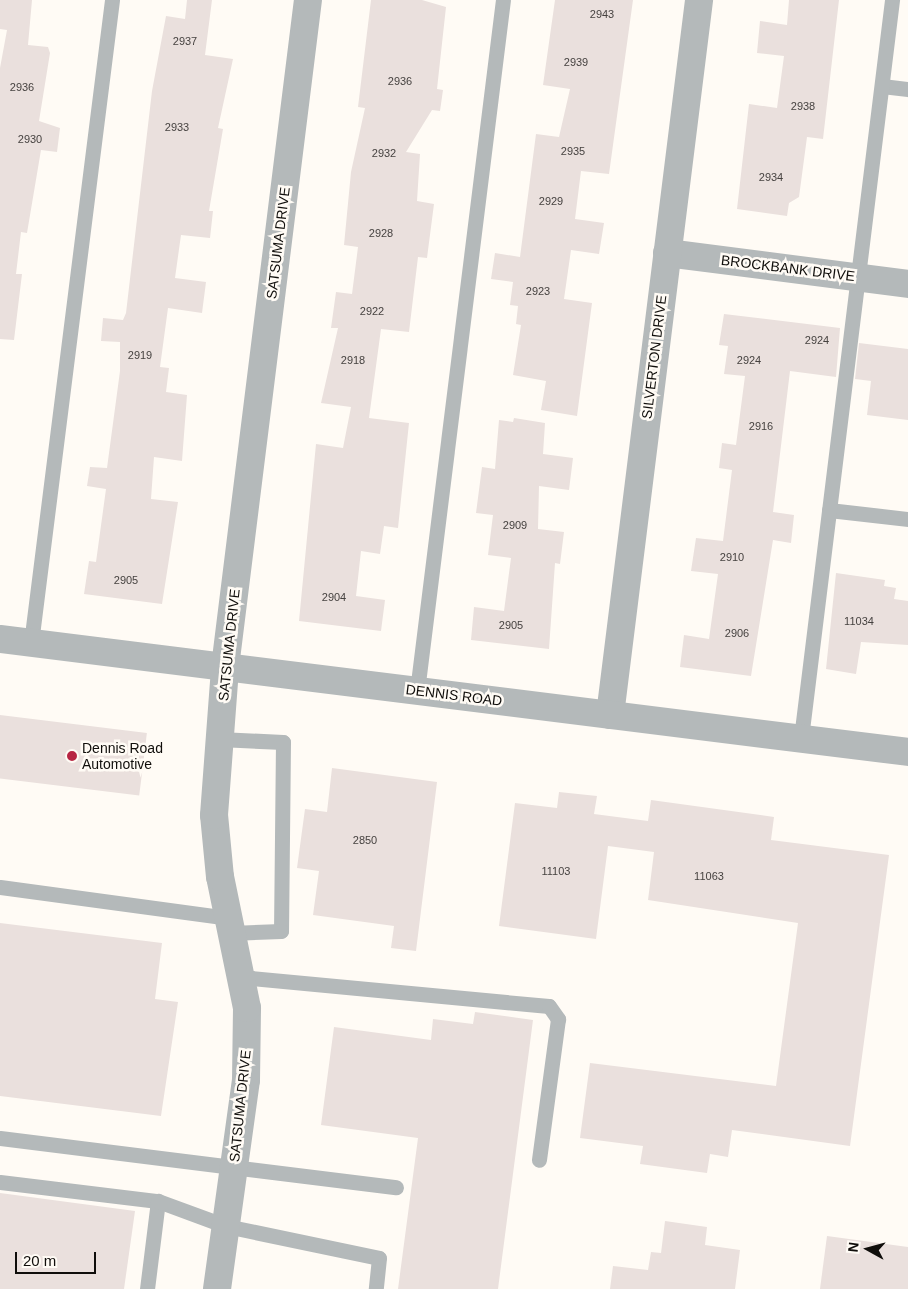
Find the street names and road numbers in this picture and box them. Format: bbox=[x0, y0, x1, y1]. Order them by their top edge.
street label: SATSUMA DRIVE bbox=[263, 186, 293, 300]
street label: BROCKBANK DRIVE bbox=[720, 251, 856, 285]
street label: SILVERTON DRIVE bbox=[638, 294, 670, 420]
street label: SATSUMA DRIVE bbox=[215, 588, 243, 702]
street label: DENNIS ROAD bbox=[405, 681, 503, 709]
street label: SATSUMA DRIVE bbox=[226, 1049, 254, 1163]

